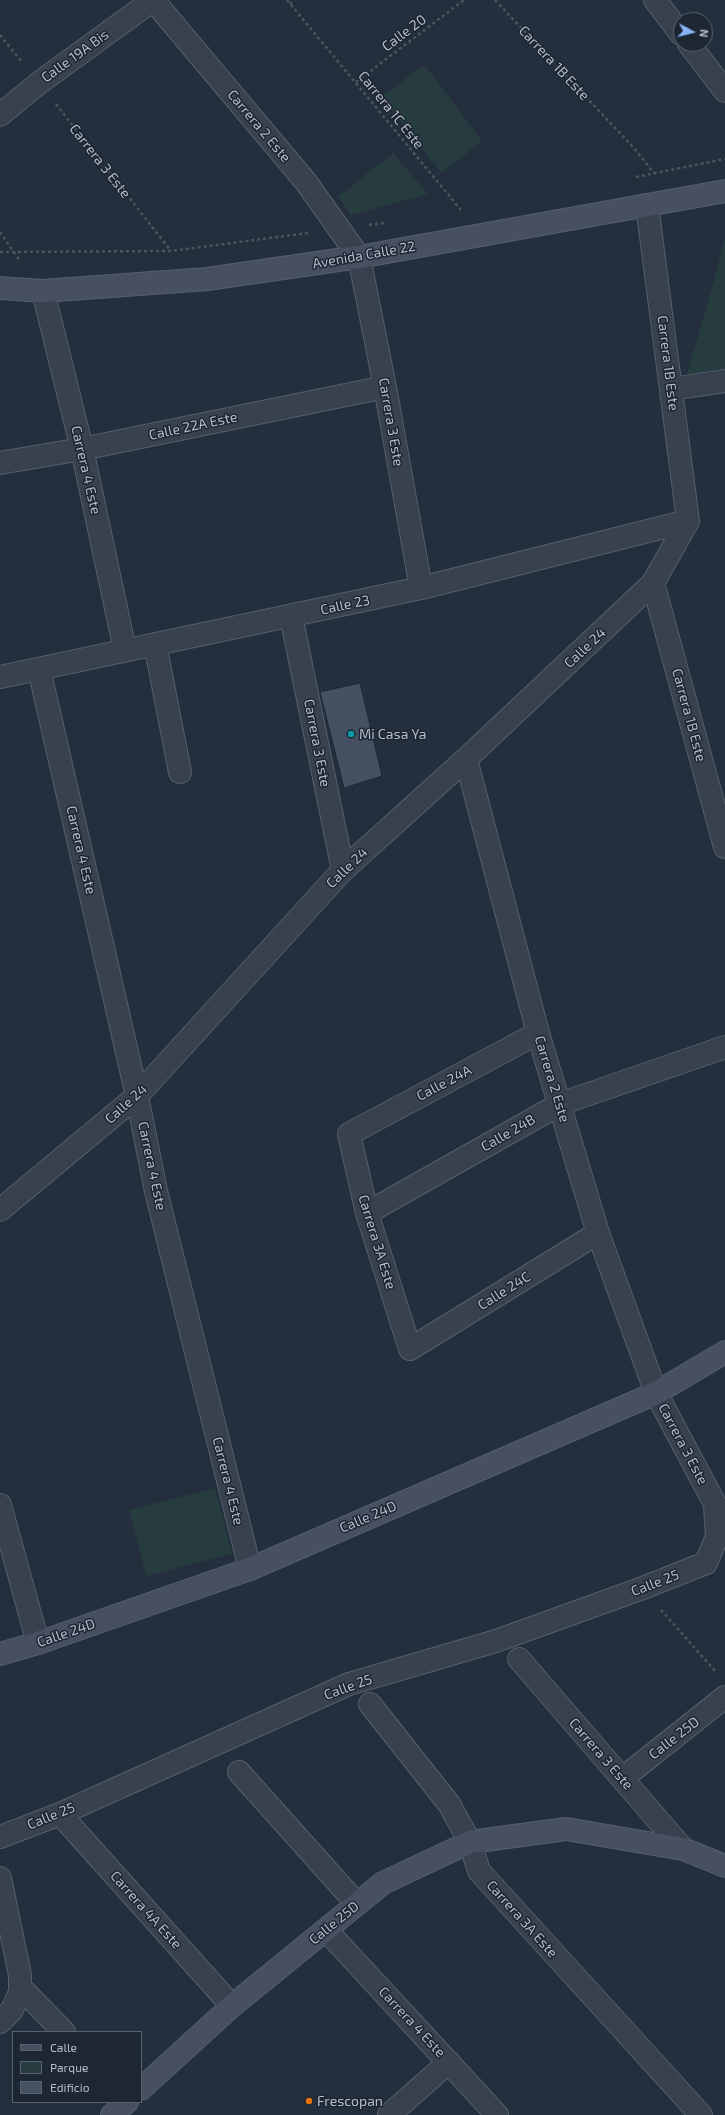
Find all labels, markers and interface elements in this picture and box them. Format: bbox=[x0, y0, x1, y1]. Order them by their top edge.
street label: Calle 20 bbox=[379, 11, 429, 55]
north arrow bbox=[673, 12, 713, 52]
street label: Carrera 1B Este bbox=[515, 22, 593, 104]
street label: Calle 19A Bis bbox=[38, 26, 112, 86]
text: N bbox=[697, 29, 711, 38]
street label: Carrera 1C Este bbox=[355, 68, 427, 152]
street label: Carrera 2 Este bbox=[224, 86, 294, 166]
street label: Carrera 3 Este bbox=[66, 121, 134, 201]
street label: Avenida Calle 22 bbox=[311, 238, 417, 272]
street label: Carrera 1B Este bbox=[654, 314, 682, 412]
street label: Carrera 3 Este bbox=[375, 377, 407, 467]
street label: Calle 22A Este bbox=[147, 408, 239, 444]
street label: Carrera 4 Este bbox=[68, 424, 104, 516]
street label: Calle 23 bbox=[319, 592, 371, 618]
street label: Calle 24 bbox=[561, 624, 609, 672]
street label: Carrera 1B Este bbox=[668, 667, 710, 763]
street label: Carrera 3 Este bbox=[300, 698, 334, 788]
place label: Mi Casa Ya bbox=[359, 726, 426, 742]
marker: Mi Casa Ya bbox=[346, 729, 356, 739]
street label: Carrera 4 Este bbox=[63, 804, 99, 896]
street label: Calle 24 bbox=[323, 844, 371, 892]
street label: Carrera 2 Este bbox=[531, 1034, 573, 1124]
street label: Calle 24A bbox=[414, 1062, 474, 1104]
street label: Calle 24 bbox=[101, 1081, 151, 1127]
street label: Calle 24B bbox=[478, 1111, 538, 1155]
street label: Carrera 4 Este bbox=[134, 1120, 170, 1212]
street label: Carrera 3A Este bbox=[355, 1193, 399, 1291]
street label: Calle 24C bbox=[474, 1268, 534, 1314]
street label: Carrera 3 Este bbox=[655, 1401, 711, 1487]
street label: Carrera 4 Este bbox=[209, 1435, 247, 1527]
street label: Calle 24D bbox=[337, 1497, 399, 1537]
street label: Calle 25 bbox=[629, 1566, 681, 1600]
street label: Calle 24D bbox=[35, 1615, 97, 1651]
street label: Calle 25 bbox=[322, 1671, 374, 1703]
street label: Calle 25D bbox=[645, 1713, 703, 1763]
street label: Carrera 3 Este bbox=[565, 1715, 637, 1793]
street label: Calle 25 bbox=[25, 1799, 77, 1833]
street label: Carrera 4A Este bbox=[107, 1868, 185, 1952]
street label: Carrera 3A Este bbox=[483, 1877, 561, 1961]
street label: Calle 25D bbox=[306, 1898, 362, 1948]
street label: Carrera 4 Este bbox=[375, 1983, 449, 2061]
legend bbox=[12, 2031, 142, 2103]
text: Calle bbox=[50, 2040, 77, 2054]
text: Parque bbox=[50, 2060, 88, 2074]
text: Edificio bbox=[50, 2080, 90, 2094]
place label: Frescopan bbox=[317, 2093, 383, 2109]
marker: Frescopan bbox=[304, 2096, 314, 2106]

